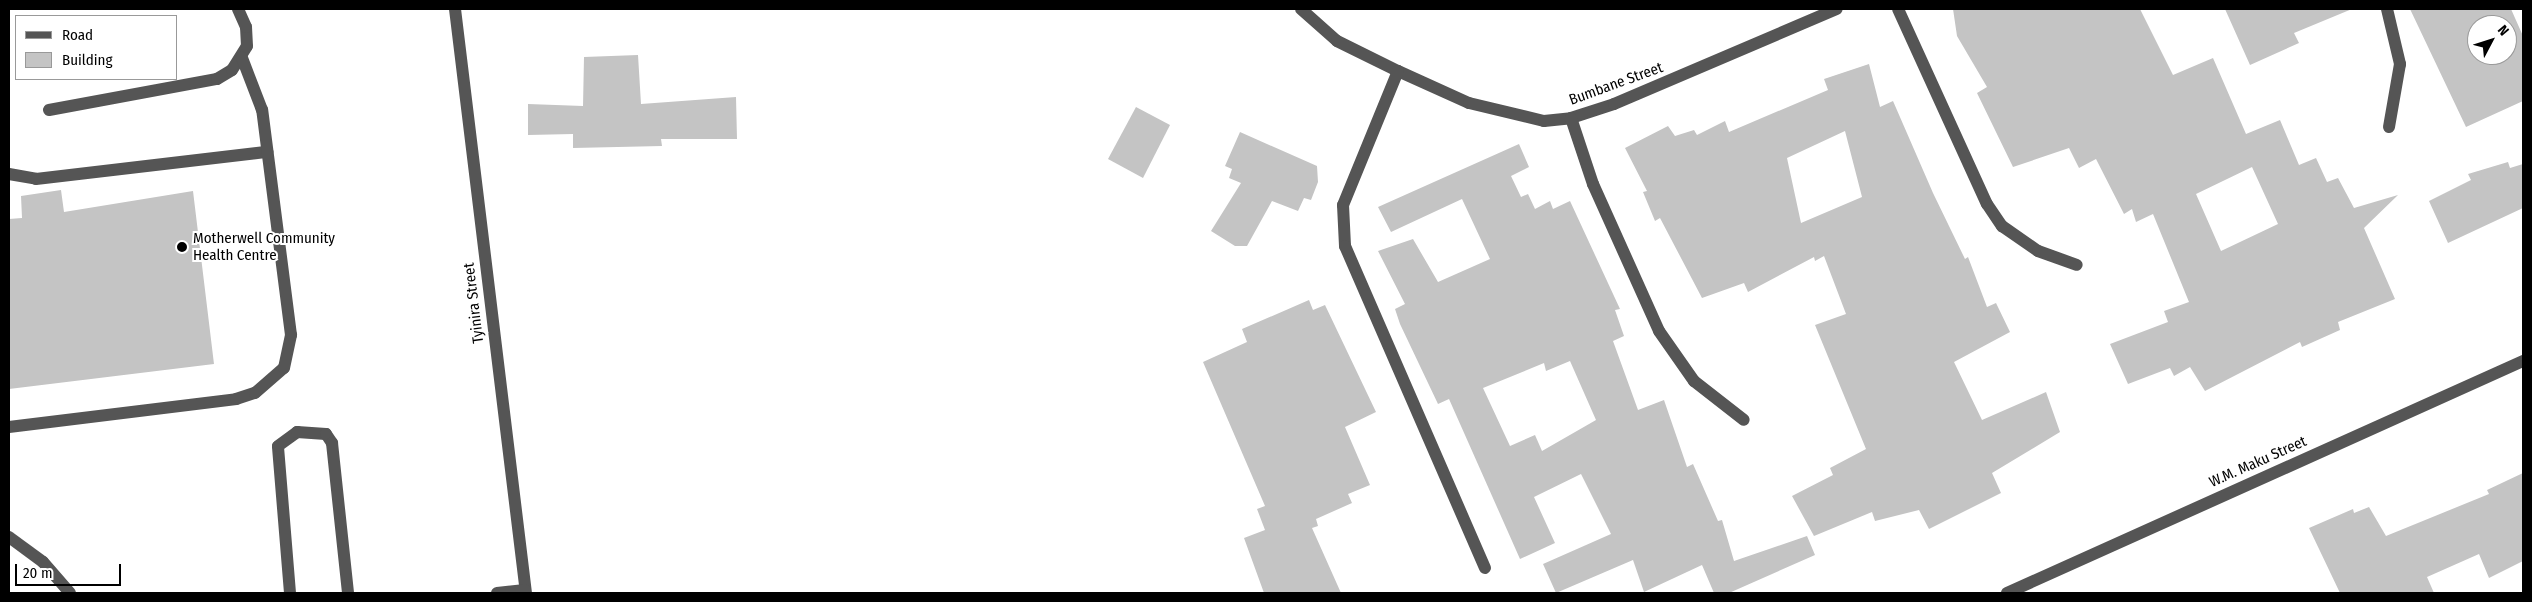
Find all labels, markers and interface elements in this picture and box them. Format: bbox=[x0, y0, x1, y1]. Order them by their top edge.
legend bbox=[15, 15, 178, 80]
north arrow bbox=[2467, 15, 2517, 65]
text: N bbox=[2494, 22, 2512, 39]
text: Road bbox=[62, 26, 93, 44]
text: Building bbox=[62, 51, 113, 69]
street label: Bumbane Street bbox=[1567, 59, 1665, 109]
place label: Motherwell Community Health Centre bbox=[193, 229, 335, 264]
marker: Motherwell Community Health Centre bbox=[175, 240, 189, 254]
street label: Tyinira Street bbox=[460, 262, 488, 344]
street label: W.M. Maku Street bbox=[2207, 433, 2309, 491]
scale bar bbox=[18, 554, 124, 586]
text: 20 m bbox=[23, 564, 53, 582]

